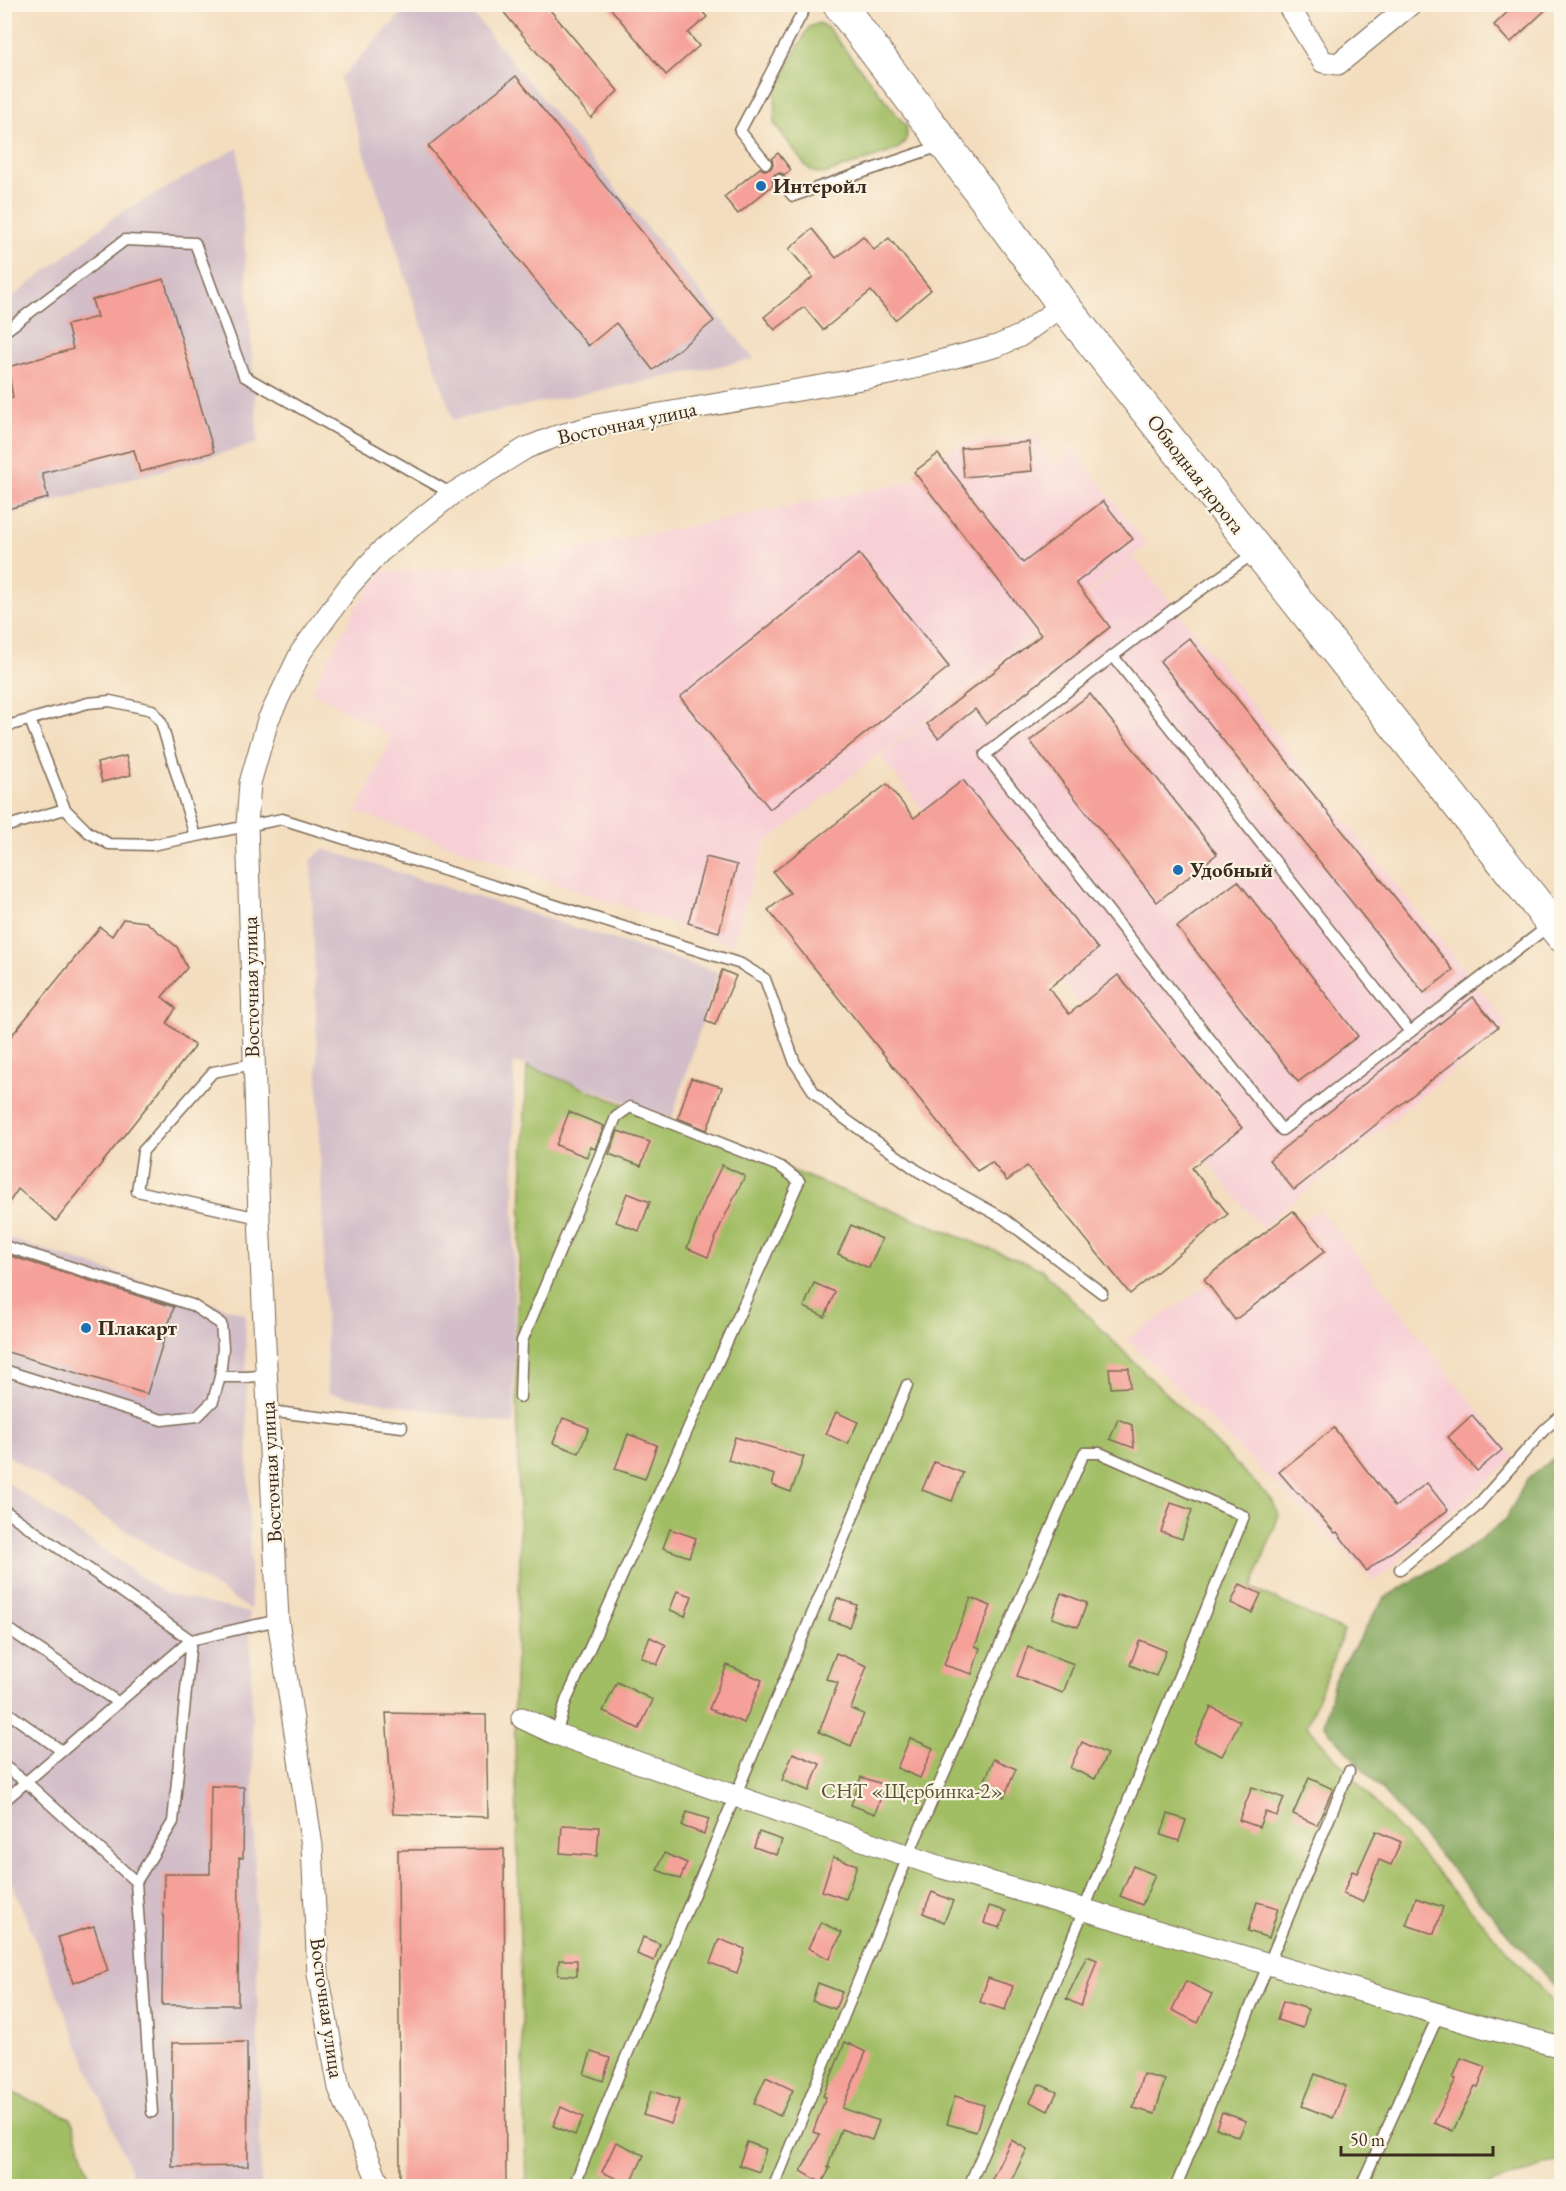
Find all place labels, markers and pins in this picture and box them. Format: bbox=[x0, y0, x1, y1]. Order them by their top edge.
place label: Интеройл bbox=[773, 172, 867, 199]
marker: Интеройл bbox=[754, 179, 768, 193]
place label: Удобный bbox=[1189, 856, 1273, 883]
marker: Удобный bbox=[1171, 863, 1185, 877]
place label: Плакарт bbox=[98, 1314, 177, 1341]
marker: Плакарт bbox=[79, 1321, 93, 1335]

